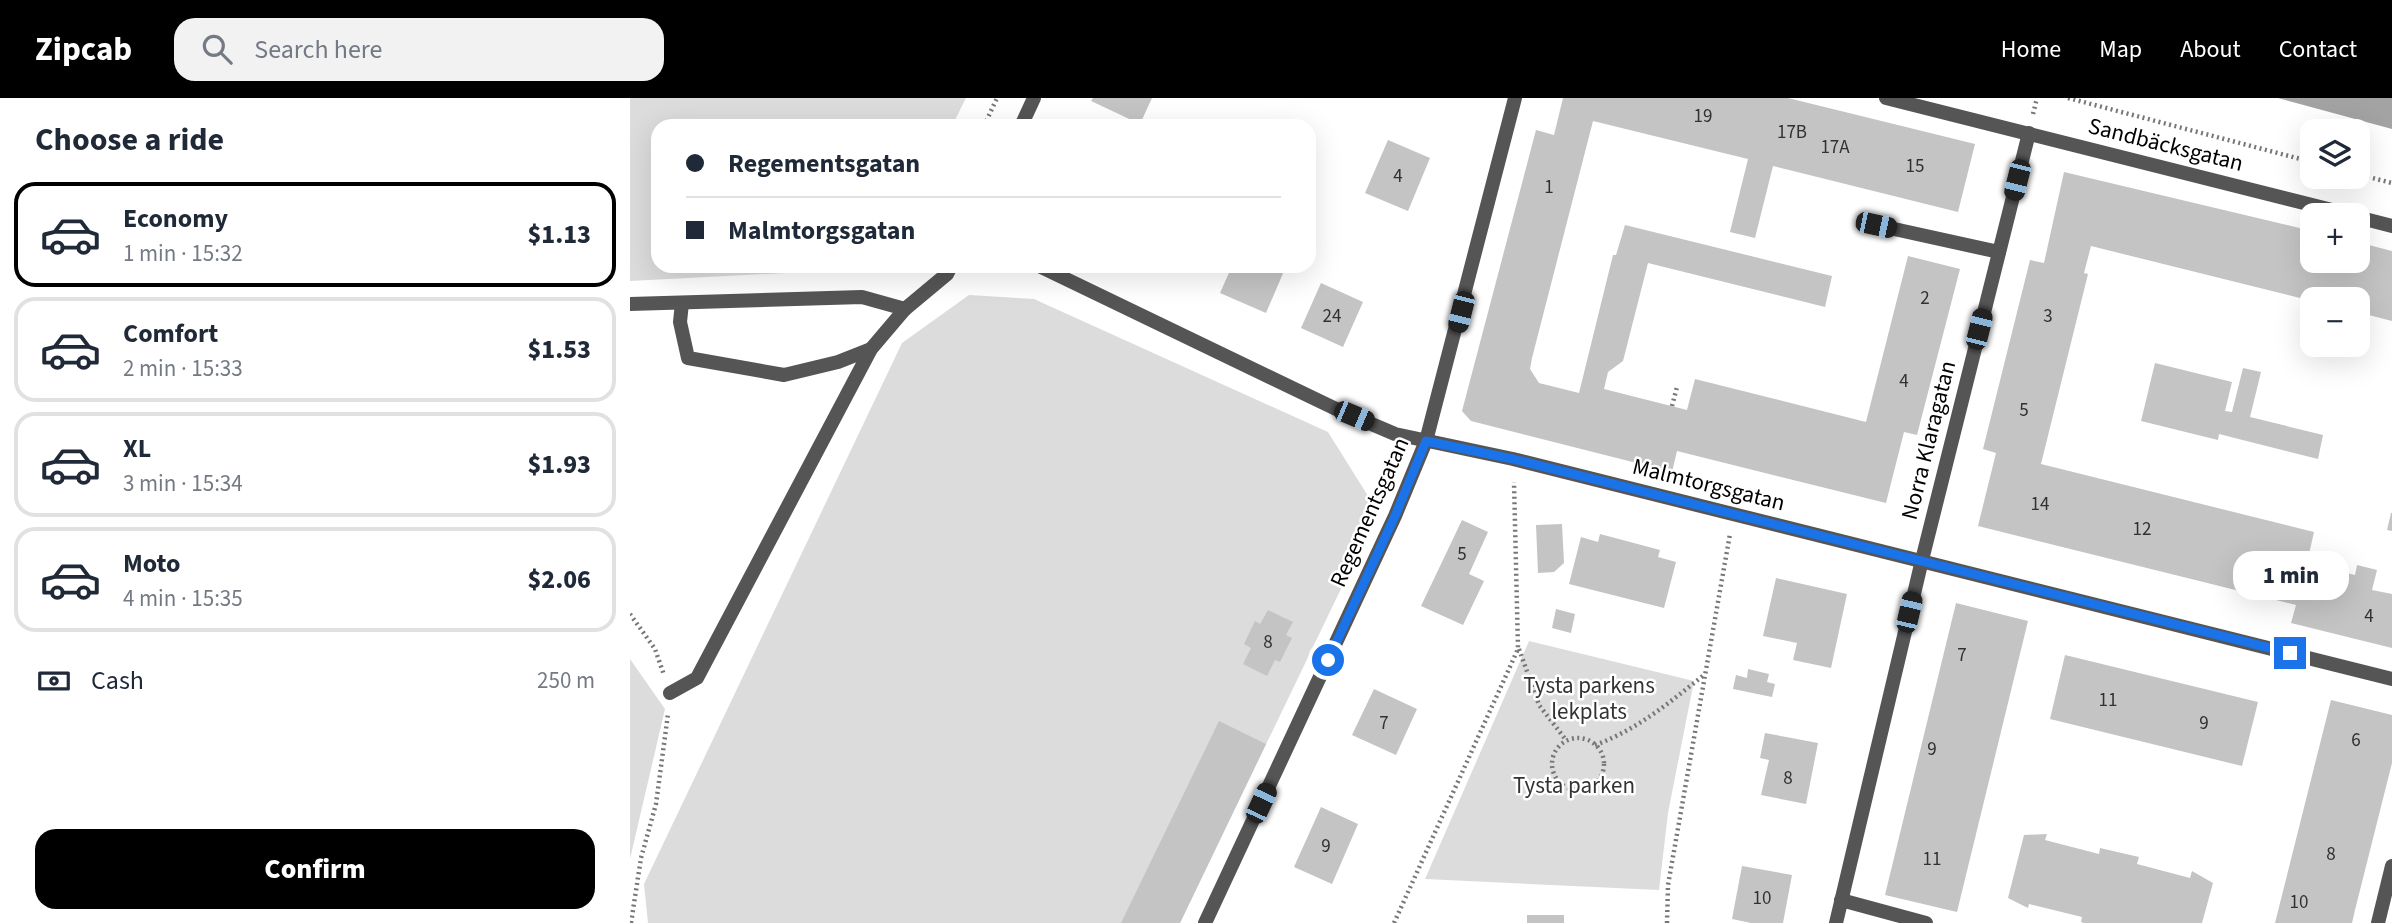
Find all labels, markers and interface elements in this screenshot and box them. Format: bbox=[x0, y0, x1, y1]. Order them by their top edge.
search box bbox=[174, 18, 664, 81]
text: Zipcab bbox=[35, 26, 132, 73]
icon: search bbox=[198, 30, 236, 68]
text: Search here bbox=[254, 31, 382, 68]
text: Home bbox=[2001, 32, 2061, 67]
text: Map bbox=[2099, 32, 2142, 67]
text: About bbox=[2180, 32, 2241, 67]
text: Contact bbox=[2279, 32, 2357, 67]
house number: 19 bbox=[1694, 103, 1712, 130]
street label: Sandbäcksgatan bbox=[2085, 109, 2247, 180]
text: Choose a ride bbox=[35, 117, 224, 163]
house number: 17B bbox=[1777, 119, 1807, 146]
map controls bbox=[2300, 119, 2370, 357]
button: layers bbox=[2300, 119, 2370, 189]
house number: 17A bbox=[1820, 134, 1850, 161]
text: Regementsgatan bbox=[728, 145, 920, 182]
house number: 15 bbox=[1906, 153, 1924, 180]
car bbox=[2002, 157, 2033, 203]
house number: 4 bbox=[1393, 163, 1403, 190]
house number: 1 bbox=[1544, 174, 1554, 201]
text: Economy bbox=[123, 200, 228, 237]
icon: car bbox=[39, 203, 102, 266]
button: + bbox=[2300, 203, 2370, 273]
car bbox=[1854, 210, 1899, 240]
text: Malmtorgsgatan bbox=[728, 212, 915, 249]
text: $1.13 bbox=[527, 216, 591, 253]
text: 1 min · 15:32 bbox=[123, 237, 243, 270]
house number: 2 bbox=[1920, 285, 1930, 312]
button: − bbox=[2300, 287, 2370, 357]
car bbox=[1446, 289, 1477, 335]
house number: 24 bbox=[1323, 303, 1341, 330]
house number: 3 bbox=[2043, 303, 2053, 330]
car bbox=[1964, 306, 1995, 352]
text: Comfort bbox=[123, 315, 218, 352]
icon: car bbox=[39, 318, 102, 381]
text: $1.53 bbox=[527, 331, 591, 368]
text: 2 min · 15:33 bbox=[123, 352, 243, 385]
street label: Norra Klaragatan bbox=[1893, 357, 1964, 523]
house number: 4 bbox=[1899, 368, 1909, 395]
house number: 5 bbox=[2019, 397, 2029, 424]
car bbox=[1331, 398, 1378, 434]
text: XL bbox=[123, 430, 151, 467]
street label: Regementsgatan bbox=[1322, 432, 1417, 592]
icon: car bbox=[39, 433, 102, 496]
text: $1.93 bbox=[527, 446, 591, 483]
street label: Malmtorgsgatan bbox=[1629, 450, 1789, 519]
text: 3 min · 15:34 bbox=[123, 467, 243, 500]
house number: 14 bbox=[2031, 491, 2049, 518]
house number: 12 bbox=[2133, 516, 2151, 543]
house number: 5 bbox=[1457, 541, 1467, 568]
text: Moto bbox=[123, 545, 180, 582]
icon: car bbox=[39, 548, 102, 611]
callout: 1 min bbox=[2232, 552, 2348, 601]
text: 1 min bbox=[2263, 559, 2319, 592]
text: $2.06 bbox=[527, 561, 591, 598]
text: 4 min · 15:35 bbox=[123, 582, 243, 615]
car bbox=[1895, 589, 1924, 635]
house number: 4 bbox=[2364, 603, 2374, 630]
house number: 8 bbox=[1263, 629, 1273, 656]
route end bbox=[2274, 637, 2306, 669]
house number: 7 bbox=[1957, 642, 1967, 669]
route start bbox=[1312, 644, 1344, 676]
icon: cash bbox=[35, 662, 73, 700]
text: Cash bbox=[91, 662, 144, 699]
text: 250 m bbox=[537, 664, 595, 697]
park label: Tysta parkens lekplats bbox=[1523, 669, 1655, 728]
house number: 11 bbox=[2099, 687, 2117, 714]
house number: 7 bbox=[1379, 710, 1389, 737]
house number: 9 bbox=[2199, 710, 2209, 737]
house number: 6 bbox=[2351, 727, 2361, 754]
house number: 9 bbox=[1927, 736, 1937, 763]
house number: 8 bbox=[1783, 765, 1793, 792]
park label: Tysta parken bbox=[1513, 769, 1635, 802]
car bbox=[1243, 780, 1280, 826]
button: Confirm bbox=[35, 829, 595, 909]
house number: 9 bbox=[1321, 833, 1331, 860]
house number: 8 bbox=[2326, 841, 2336, 868]
house number: 11 bbox=[1923, 846, 1941, 873]
house number: 10 bbox=[1753, 885, 1771, 912]
house number: 10 bbox=[2290, 889, 2308, 916]

